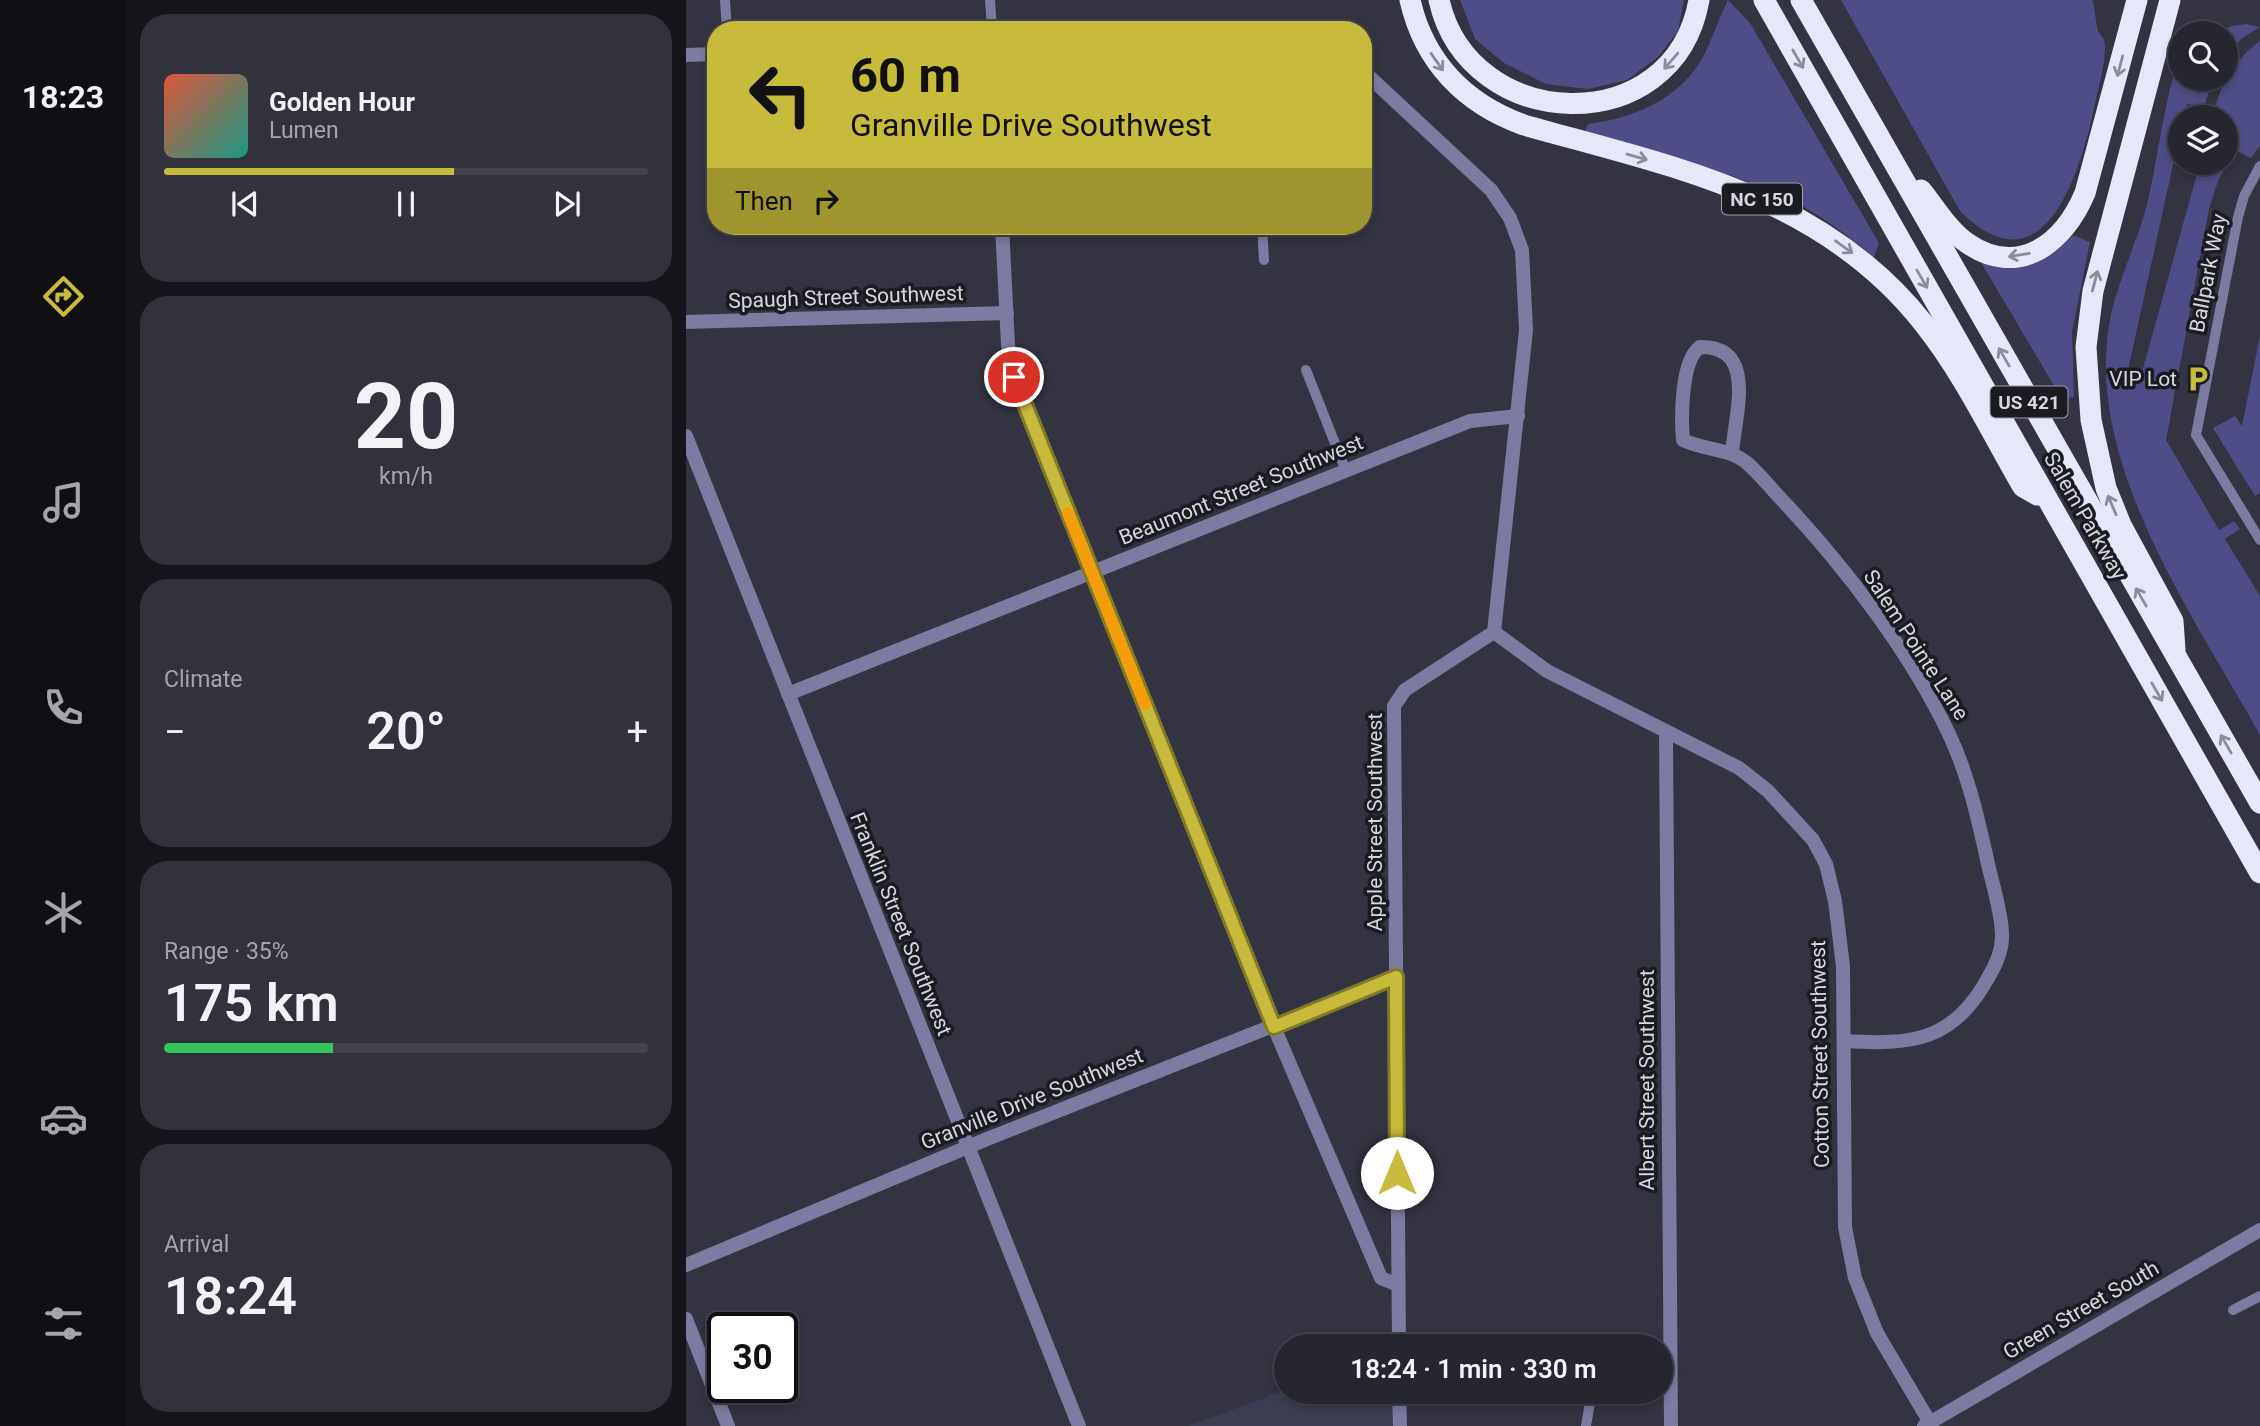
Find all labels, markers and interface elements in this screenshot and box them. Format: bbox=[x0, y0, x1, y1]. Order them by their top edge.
map controls bbox=[2168, 21, 2238, 175]
button: search bbox=[2168, 21, 2238, 91]
text: 60 m bbox=[850, 47, 961, 104]
icon: left bbox=[735, 49, 826, 140]
one-way arrow bbox=[1791, 49, 1805, 69]
one-way arrow bbox=[1430, 52, 1444, 71]
one-way arrow bbox=[1663, 52, 1679, 70]
one-way arrow bbox=[2113, 54, 2126, 77]
text: 18:23 bbox=[22, 78, 104, 116]
text: Golden Hour bbox=[269, 87, 415, 117]
button: layers bbox=[2168, 105, 2238, 175]
text: Granville Drive Southwest bbox=[850, 106, 1212, 144]
text: Lumen bbox=[269, 117, 339, 144]
one-way arrow bbox=[1625, 151, 1648, 164]
icon: right bbox=[807, 182, 845, 220]
road number: NC 150 bbox=[1722, 183, 1802, 214]
icon: previous bbox=[226, 185, 264, 223]
icon: pause bbox=[387, 185, 425, 223]
icon: next bbox=[548, 185, 586, 223]
text: Then bbox=[735, 186, 793, 216]
street label: Ballpark Way bbox=[2185, 212, 2231, 334]
one-way arrow bbox=[1835, 239, 1854, 254]
one-way arrow bbox=[2008, 249, 2031, 262]
one-way arrow bbox=[1915, 268, 1929, 288]
one-way arrow bbox=[2089, 270, 2102, 293]
icon: directions bbox=[39, 272, 88, 321]
street label: Spaugh Street Southwest bbox=[728, 281, 964, 313]
pin bbox=[984, 347, 1044, 407]
one-way arrow bbox=[1996, 347, 2010, 367]
icon: arrive bbox=[995, 358, 1033, 396]
text: 20 bbox=[354, 364, 458, 470]
parking icon: VIP Lot bbox=[2183, 364, 2213, 394]
place label: VIP Lot bbox=[2109, 367, 2177, 391]
road number: US 421 bbox=[1990, 386, 2068, 418]
street label: Beaumont Street Southwest bbox=[1116, 430, 1367, 550]
street label: Salem Parkway bbox=[2039, 448, 2131, 584]
text: km/h bbox=[379, 463, 433, 490]
icon: music bbox=[39, 478, 88, 527]
one-way arrow bbox=[2105, 494, 2118, 516]
street label: Salem Pointe Lane bbox=[1858, 565, 1974, 725]
one-way arrow bbox=[2134, 587, 2148, 607]
text: Climate bbox=[164, 666, 243, 693]
one-way arrow bbox=[2151, 681, 2164, 702]
icon: phone bbox=[39, 683, 88, 732]
text: 20° bbox=[366, 701, 446, 762]
text: − bbox=[164, 710, 186, 754]
text: + bbox=[626, 710, 648, 754]
street label: Apple Street Southwest bbox=[1363, 713, 1387, 931]
one-way arrow bbox=[2219, 735, 2233, 755]
street label: Franklin Street Southwest bbox=[845, 809, 957, 1039]
icon: climate bbox=[39, 888, 88, 937]
text: Range · 35% bbox=[164, 938, 289, 965]
street label: Cotton Street Southwest bbox=[1806, 940, 1834, 1168]
street label: Albert Street Southwest bbox=[1635, 969, 1659, 1191]
text: 175 km bbox=[164, 973, 339, 1034]
street label: Granville Drive Southwest bbox=[917, 1043, 1147, 1155]
icon: car bbox=[39, 1094, 88, 1143]
position arrow bbox=[1360, 1136, 1434, 1210]
text: Arrival bbox=[164, 1231, 229, 1258]
street label: Green Street South bbox=[1999, 1256, 2163, 1364]
text: 18:24 bbox=[164, 1266, 297, 1327]
icon: filters bbox=[39, 1299, 88, 1348]
speed limit sign: 30 bbox=[707, 1312, 798, 1403]
text: 18:24 · 1 min · 330 m bbox=[1350, 1354, 1597, 1384]

